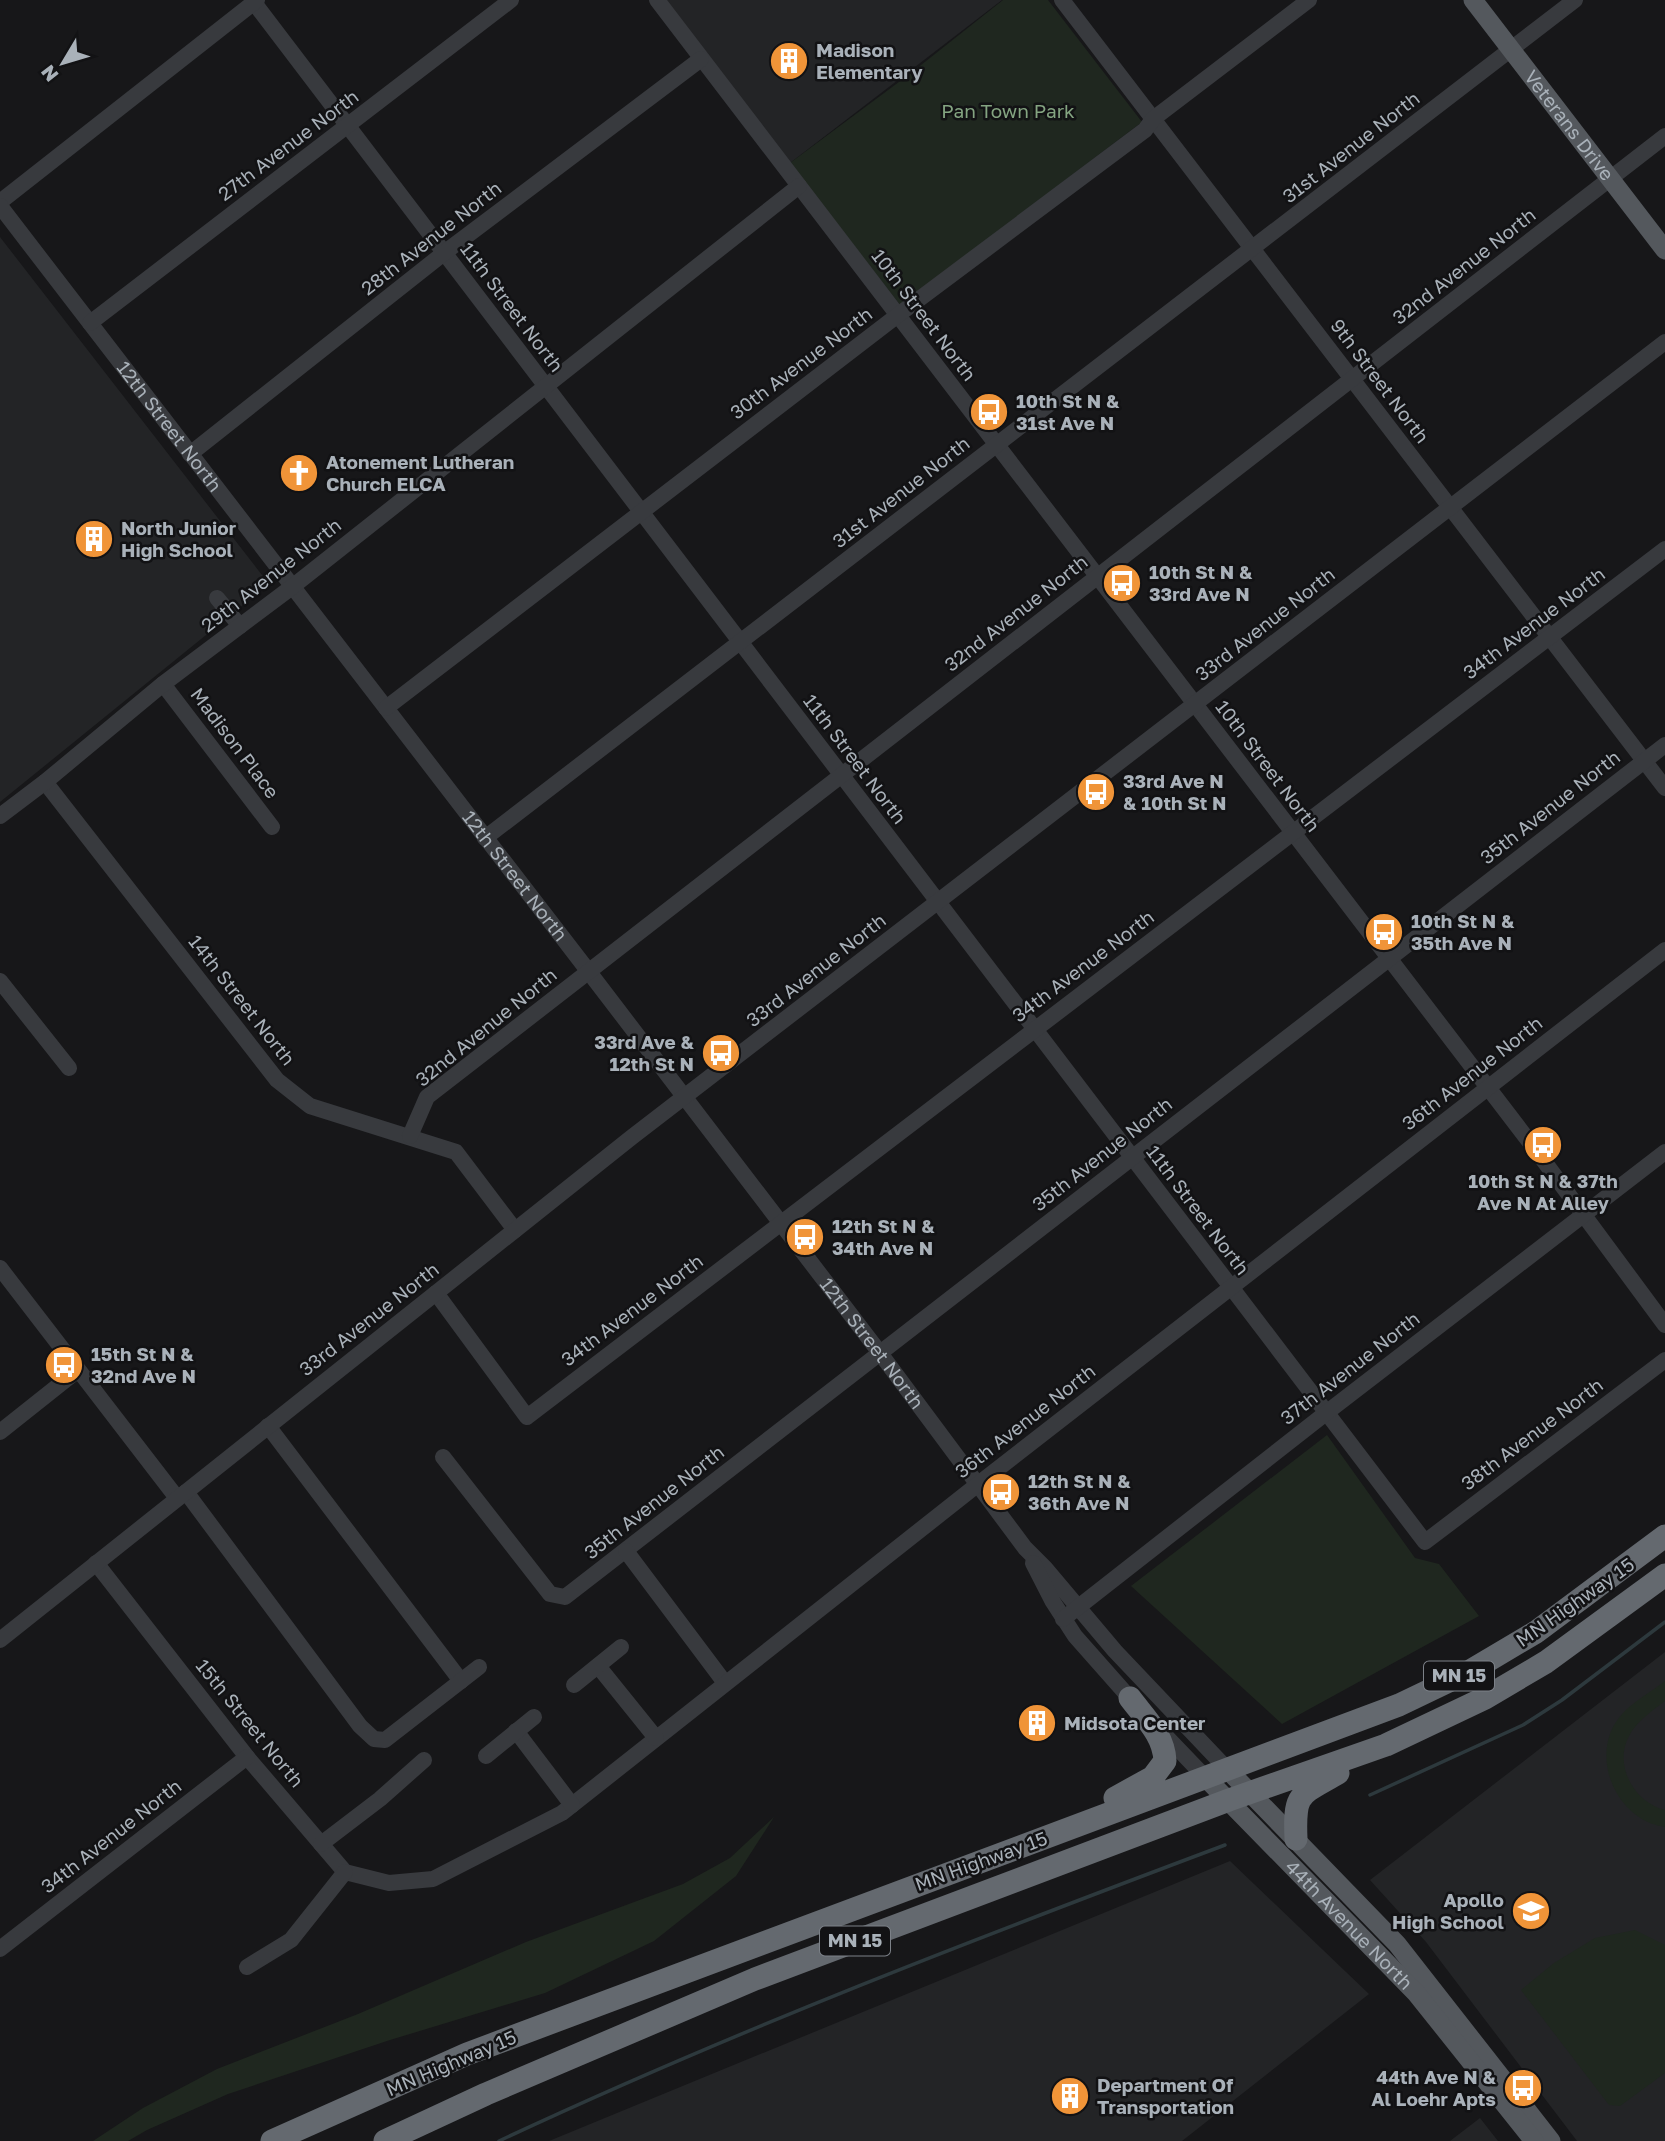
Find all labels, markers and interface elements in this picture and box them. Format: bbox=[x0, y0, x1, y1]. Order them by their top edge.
north arrow bbox=[28, 28, 98, 98]
place label: Madison Elementary bbox=[816, 38, 923, 83]
building icon: Madison Elementary bbox=[768, 40, 810, 82]
text: N bbox=[36, 61, 63, 87]
street label: Veterans Drive bbox=[1520, 65, 1619, 185]
street label: 27th Avenue North bbox=[213, 84, 362, 205]
street label: 31st Avenue North bbox=[1278, 86, 1424, 207]
park label: Pan Town Park bbox=[941, 99, 1075, 122]
street label: 28th Avenue North bbox=[356, 176, 505, 299]
street label: 32nd Avenue North bbox=[1388, 203, 1540, 329]
street label: 11th Street North bbox=[456, 237, 569, 376]
street label: 10th Street North bbox=[867, 244, 981, 385]
street label: 30th Avenue North bbox=[725, 302, 876, 423]
street label: 9th Street North bbox=[1326, 314, 1435, 447]
street label: 12th Street North bbox=[112, 356, 227, 496]
place label: 10th St N & 31st Ave N bbox=[1016, 389, 1120, 434]
bus stop icon: 10th St N & 31st Ave N bbox=[968, 391, 1010, 433]
street label: 31st Avenue North bbox=[828, 431, 974, 552]
place label: Atonement Lutheran Church ELCA bbox=[326, 450, 514, 495]
church icon: Atonement Lutheran Church ELCA bbox=[278, 452, 320, 494]
street label: 29th Avenue North bbox=[196, 513, 345, 636]
place label: North Junior High School bbox=[121, 516, 237, 561]
building icon: North Junior High School bbox=[73, 518, 115, 560]
street label: 32nd Avenue North bbox=[940, 550, 1092, 676]
place label: 10th St N & 33rd Ave N bbox=[1149, 560, 1253, 605]
bus stop icon: 10th St N & 33rd Ave N bbox=[1101, 562, 1143, 604]
street label: 33rd Avenue North bbox=[1190, 562, 1339, 685]
street label: 34th Avenue North bbox=[1458, 562, 1609, 683]
street label: Madison Place bbox=[186, 683, 284, 802]
street label: 11th Street North bbox=[799, 689, 912, 828]
street label: 10th Street North bbox=[1211, 695, 1325, 836]
street label: 35th Avenue North bbox=[1475, 745, 1624, 868]
place label: 33rd Ave N & 10th St N bbox=[1123, 769, 1227, 814]
bus stop icon: 33rd Ave N & 10th St N bbox=[1075, 771, 1117, 813]
street label: 12th Street North bbox=[458, 806, 573, 945]
street label: 34th Avenue North bbox=[1007, 905, 1158, 1026]
street label: 33rd Avenue North bbox=[741, 908, 890, 1031]
place label: 10th St N & 35th Ave N bbox=[1411, 909, 1515, 954]
bus stop icon: 10th St N & 35th Ave N bbox=[1363, 911, 1405, 953]
street label: 14th Street North bbox=[184, 930, 300, 1069]
street label: 32nd Avenue North bbox=[410, 963, 561, 1091]
street label: 36th Avenue North bbox=[1397, 1011, 1546, 1134]
place label: 33rd Ave & 12th St N bbox=[594, 1030, 694, 1075]
bus stop icon: 33rd Ave & 12th St N bbox=[700, 1032, 742, 1074]
street label: 35th Avenue North bbox=[1027, 1092, 1176, 1215]
bus stop icon: 10th St N & 37th Ave N At Alley bbox=[1522, 1124, 1564, 1166]
street label: 11th Street North bbox=[1142, 1140, 1255, 1279]
place label: 10th St N & 37th Ave N At Alley bbox=[1468, 1169, 1618, 1214]
place label: 12th St N & 34th Ave N bbox=[832, 1214, 935, 1259]
bus stop icon: 12th St N & 34th Ave N bbox=[784, 1216, 826, 1258]
street label: 34th Avenue North bbox=[556, 1249, 707, 1370]
street label: 33rd Avenue North bbox=[294, 1257, 443, 1380]
street label: 12th Street North bbox=[816, 1273, 929, 1413]
street label: 37th Avenue North bbox=[1276, 1306, 1424, 1429]
place label: 15th St N & 32nd Ave N bbox=[91, 1342, 196, 1387]
bus stop icon: 15th St N & 32nd Ave N bbox=[43, 1344, 85, 1386]
street label: 36th Avenue North bbox=[950, 1359, 1099, 1482]
street label: 38th Avenue North bbox=[1456, 1373, 1607, 1494]
street label: 35th Avenue North bbox=[579, 1440, 728, 1563]
place label: 12th St N & 36th Ave N bbox=[1028, 1469, 1131, 1514]
bus stop icon: 12th St N & 36th Ave N bbox=[980, 1471, 1022, 1513]
street label: MN Highway 15 bbox=[1511, 1552, 1638, 1651]
street label: 15th Street North bbox=[192, 1654, 309, 1791]
road number: MN 15 bbox=[1424, 1661, 1494, 1690]
building icon: Midsota Center bbox=[1016, 1702, 1058, 1744]
place label: Midsota Center bbox=[1064, 1711, 1206, 1734]
street label: 34th Avenue North bbox=[36, 1774, 185, 1897]
street label: MN Highway 15 bbox=[911, 1826, 1050, 1895]
street label: 44th Avenue North bbox=[1281, 1855, 1418, 1994]
place label: Apollo High School bbox=[1392, 1888, 1504, 1933]
school or university icon: Apollo High School bbox=[1510, 1890, 1552, 1932]
road number: MN 15 bbox=[820, 1926, 890, 1955]
street label: MN Highway 15 bbox=[382, 2025, 519, 2100]
place label: 44th Ave N & Al Loehr Apts bbox=[1371, 2065, 1496, 2110]
bus stop icon: 44th Ave N & Al Loehr Apts bbox=[1502, 2067, 1544, 2109]
place label: Department Of Transportation bbox=[1097, 2073, 1234, 2118]
building icon: Department Of Transportation bbox=[1049, 2075, 1091, 2117]

